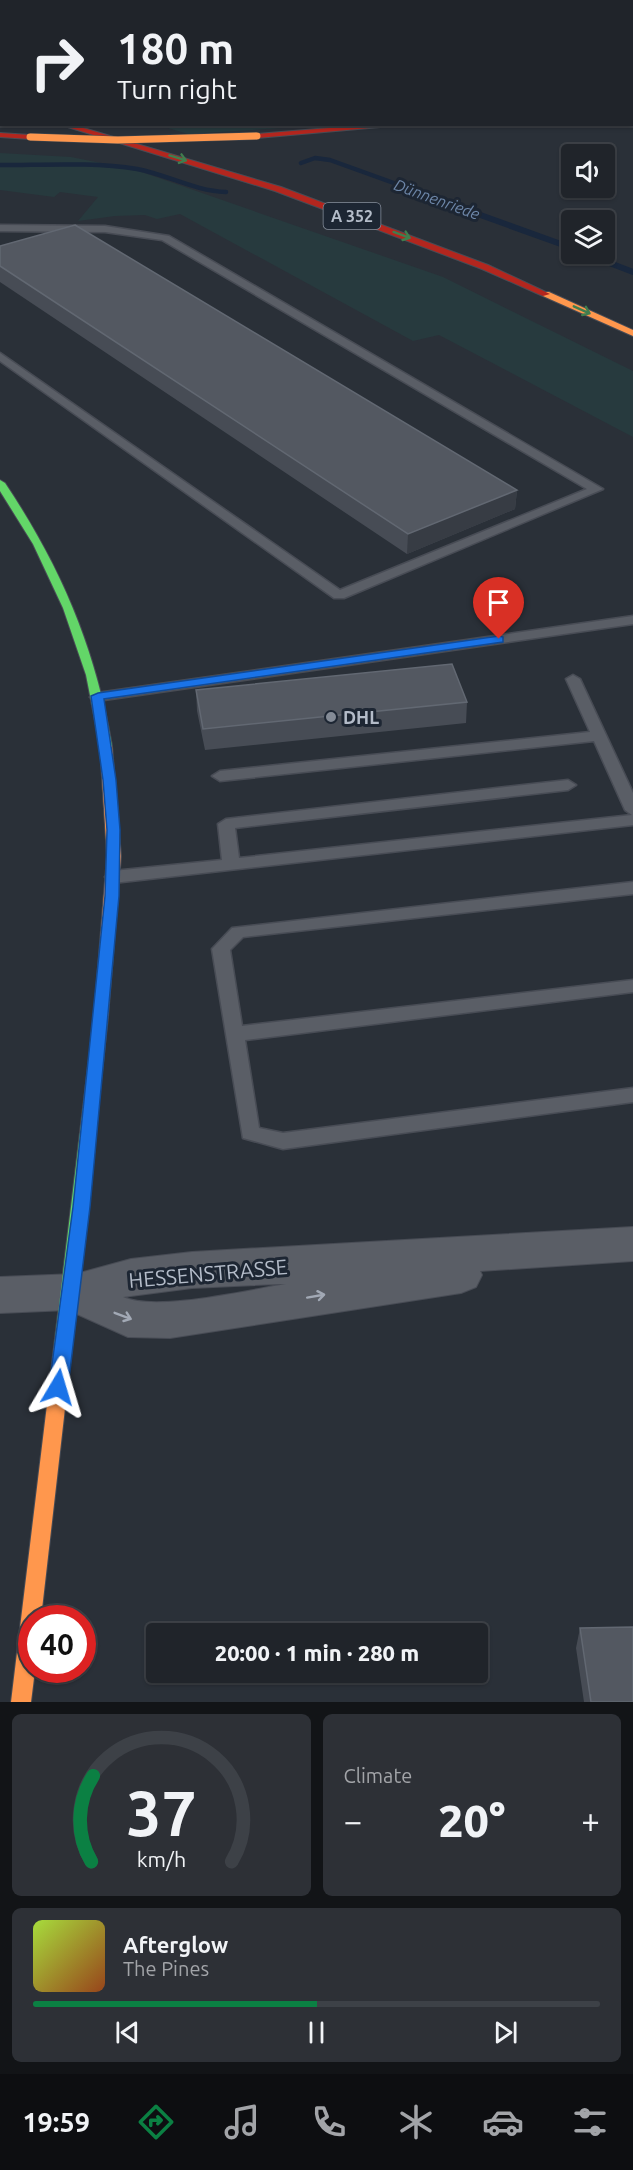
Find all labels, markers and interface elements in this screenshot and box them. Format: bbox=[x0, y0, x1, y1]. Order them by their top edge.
icon: right bbox=[18, 24, 96, 102]
text: 180 m bbox=[117, 25, 234, 72]
text: Turn right bbox=[117, 74, 237, 104]
map controls bbox=[561, 144, 615, 264]
button: sound bbox=[561, 144, 615, 198]
one-way arrow bbox=[168, 153, 187, 164]
water label: Dünnenriede bbox=[392, 175, 482, 223]
road number: A 352 bbox=[324, 203, 380, 229]
button: layers bbox=[561, 210, 615, 264]
one-way arrow bbox=[392, 230, 411, 241]
one-way arrow bbox=[573, 304, 591, 316]
pin bbox=[473, 577, 524, 639]
icon: arrive bbox=[482, 586, 515, 619]
place label: DHL bbox=[343, 707, 379, 727]
marker: DHL bbox=[324, 710, 338, 724]
street label: HESSENSTRASSE bbox=[128, 1254, 288, 1292]
one-way arrow bbox=[305, 1290, 325, 1301]
one-way arrow bbox=[114, 1311, 132, 1322]
position arrow bbox=[26, 1355, 90, 1419]
speed limit sign: 40 bbox=[18, 1605, 96, 1683]
text: 20:00 · 1 min · 280 m bbox=[215, 1640, 419, 1665]
text: Climate bbox=[344, 1764, 412, 1787]
text: 37 bbox=[126, 1778, 196, 1848]
text: 20° bbox=[438, 1795, 505, 1846]
text: − bbox=[344, 1802, 362, 1839]
text: + bbox=[581, 1802, 600, 1839]
text: km/h bbox=[136, 1847, 186, 1871]
text: Afterglow bbox=[123, 1932, 228, 1957]
text: The Pines bbox=[123, 1957, 209, 1980]
icon: previous bbox=[111, 2016, 144, 2049]
icon: pause bbox=[300, 2016, 333, 2049]
icon: next bbox=[489, 2016, 522, 2049]
icon: directions bbox=[135, 2101, 177, 2143]
icon: music bbox=[221, 2101, 263, 2143]
icon: phone bbox=[308, 2101, 350, 2143]
icon: climate bbox=[395, 2101, 437, 2143]
icon: car bbox=[482, 2101, 524, 2143]
icon: filters bbox=[569, 2101, 611, 2143]
text: 19:59 bbox=[22, 2107, 90, 2137]

